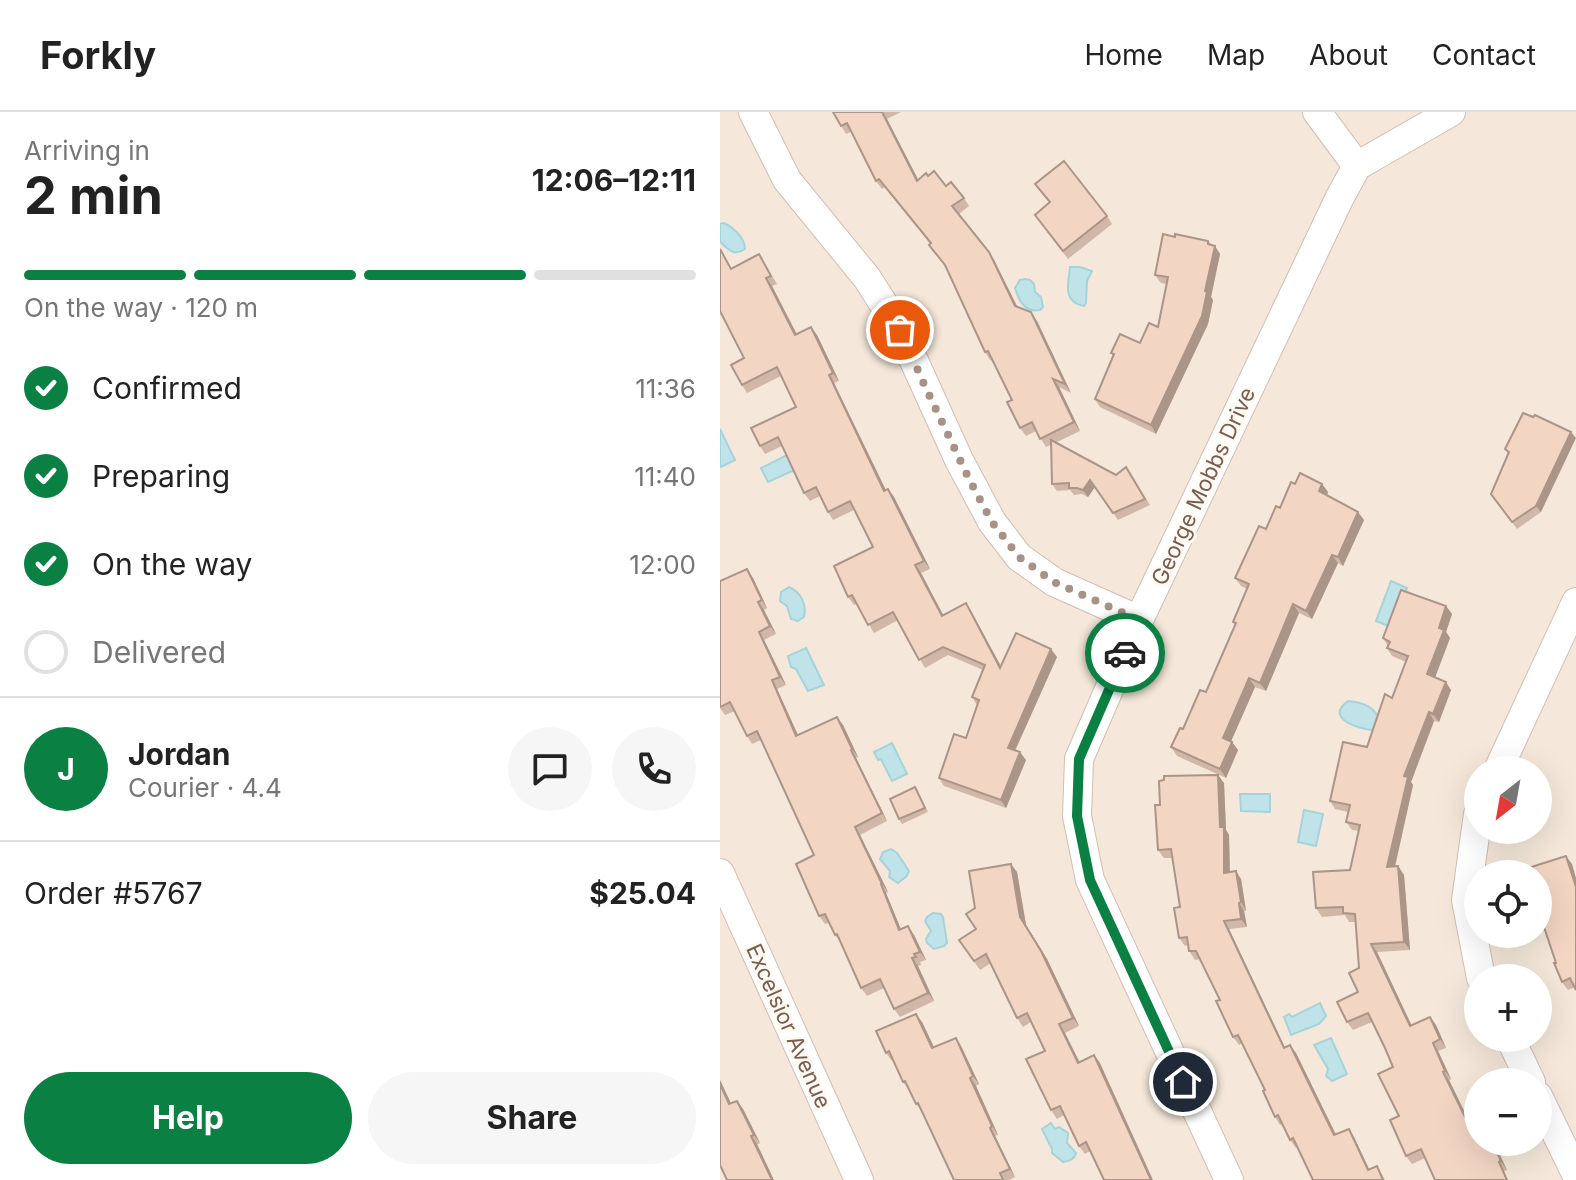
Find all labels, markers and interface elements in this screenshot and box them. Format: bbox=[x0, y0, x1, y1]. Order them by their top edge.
text: Forkly bbox=[40, 32, 156, 78]
text: Home bbox=[1084, 38, 1163, 72]
text: Map bbox=[1207, 38, 1265, 72]
text: About bbox=[1309, 38, 1388, 72]
text: Contact bbox=[1432, 38, 1536, 72]
text: Arriving in bbox=[24, 135, 150, 166]
text: 12:06–12:11 bbox=[532, 162, 696, 198]
text: 2 min bbox=[24, 164, 163, 227]
text: On the way · 120 m bbox=[24, 292, 258, 323]
pin bbox=[866, 296, 934, 364]
icon: bag bbox=[878, 308, 922, 352]
icon: check bbox=[24, 366, 68, 410]
text: Confirmed bbox=[92, 370, 242, 406]
text: 11:36 bbox=[635, 373, 696, 404]
street label: George Mobbs Drive bbox=[1146, 383, 1260, 589]
icon: check bbox=[24, 454, 68, 498]
text: Preparing bbox=[92, 458, 230, 494]
text: 11:40 bbox=[634, 461, 696, 492]
icon: check bbox=[24, 542, 68, 586]
text: On the way bbox=[92, 546, 252, 582]
text: 12:00 bbox=[629, 549, 696, 580]
courier bbox=[1085, 613, 1165, 693]
icon: car bbox=[1103, 631, 1147, 675]
text: Delivered bbox=[92, 634, 226, 670]
button: chat bbox=[508, 727, 592, 811]
button: phone bbox=[612, 727, 696, 811]
text: Jordan bbox=[128, 736, 230, 772]
text: J bbox=[57, 751, 75, 787]
north arrow bbox=[1464, 756, 1552, 844]
map controls bbox=[1464, 756, 1552, 1156]
text: Courier · 4.4 bbox=[128, 772, 282, 803]
button: locate bbox=[1464, 860, 1552, 948]
text: Order #5767 bbox=[24, 875, 203, 911]
text: $25.04 bbox=[589, 875, 696, 911]
street label: Excelsior Avenue bbox=[741, 940, 837, 1112]
button: + bbox=[1464, 964, 1552, 1052]
pin bbox=[1149, 1048, 1217, 1116]
icon: home bbox=[1161, 1060, 1205, 1104]
button: − bbox=[1464, 1068, 1552, 1156]
button: Help bbox=[24, 1072, 352, 1164]
button: Share bbox=[368, 1072, 696, 1164]

